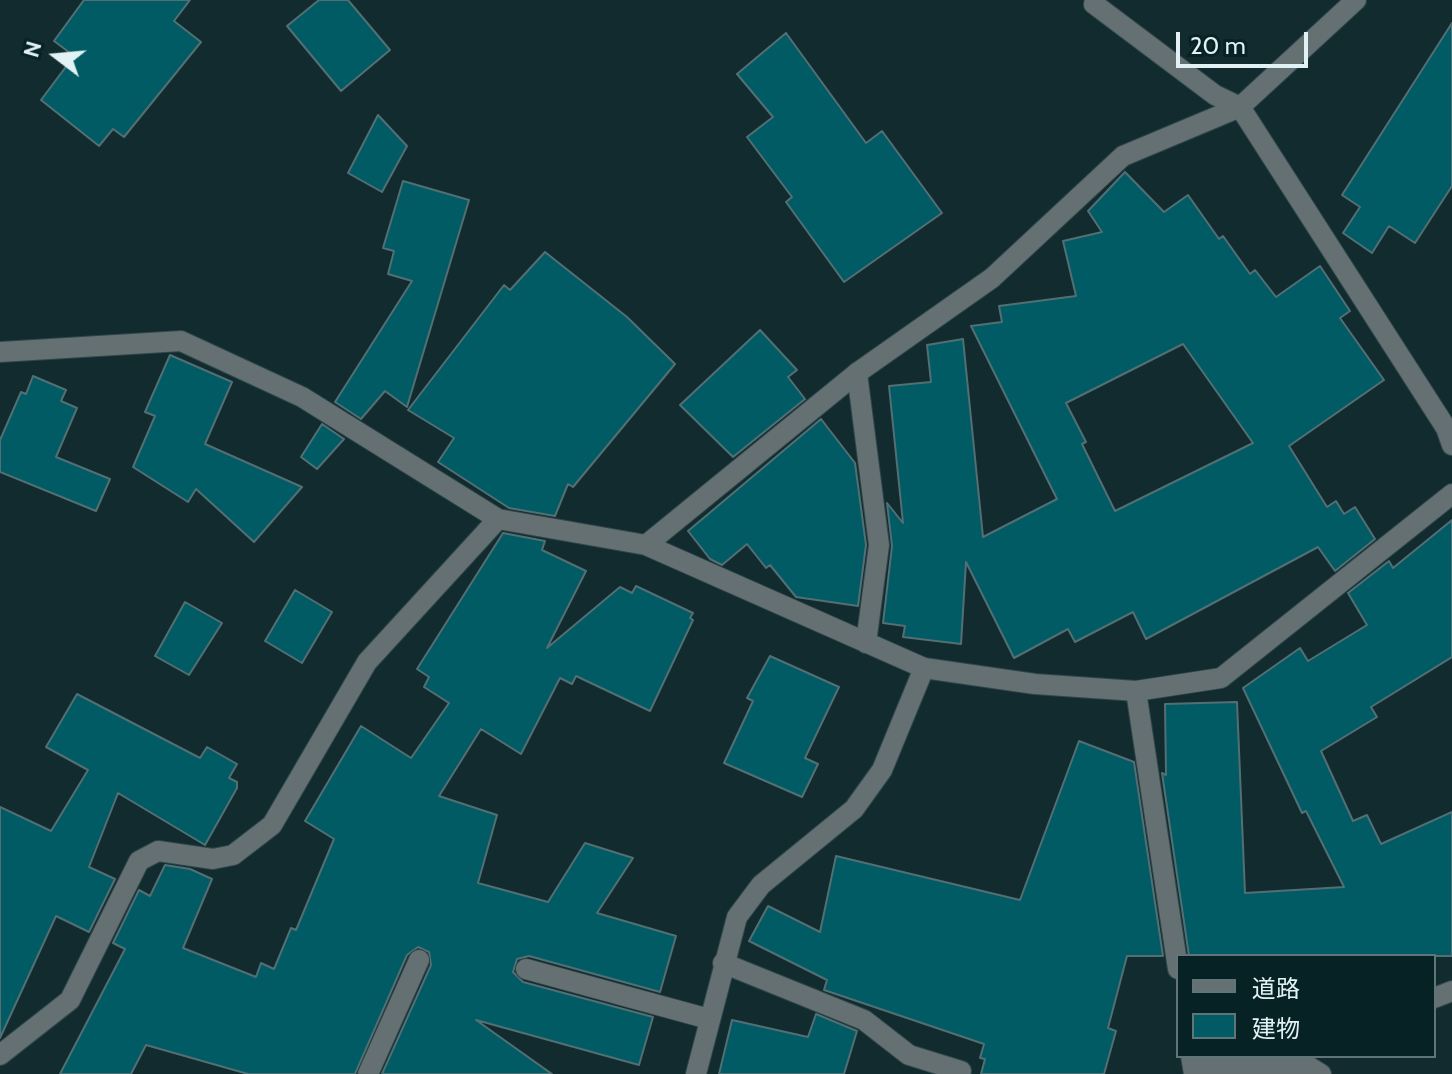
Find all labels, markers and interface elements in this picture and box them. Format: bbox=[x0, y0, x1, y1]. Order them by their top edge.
north arrow bbox=[16, 16, 96, 96]
scale bar bbox=[1180, 16, 1312, 66]
text: 20 m bbox=[1190, 31, 1246, 60]
text: N bbox=[17, 38, 48, 60]
legend bbox=[1176, 954, 1436, 1058]
text: 道路 bbox=[1252, 974, 1300, 1003]
text: 建物 bbox=[1252, 1014, 1300, 1043]

